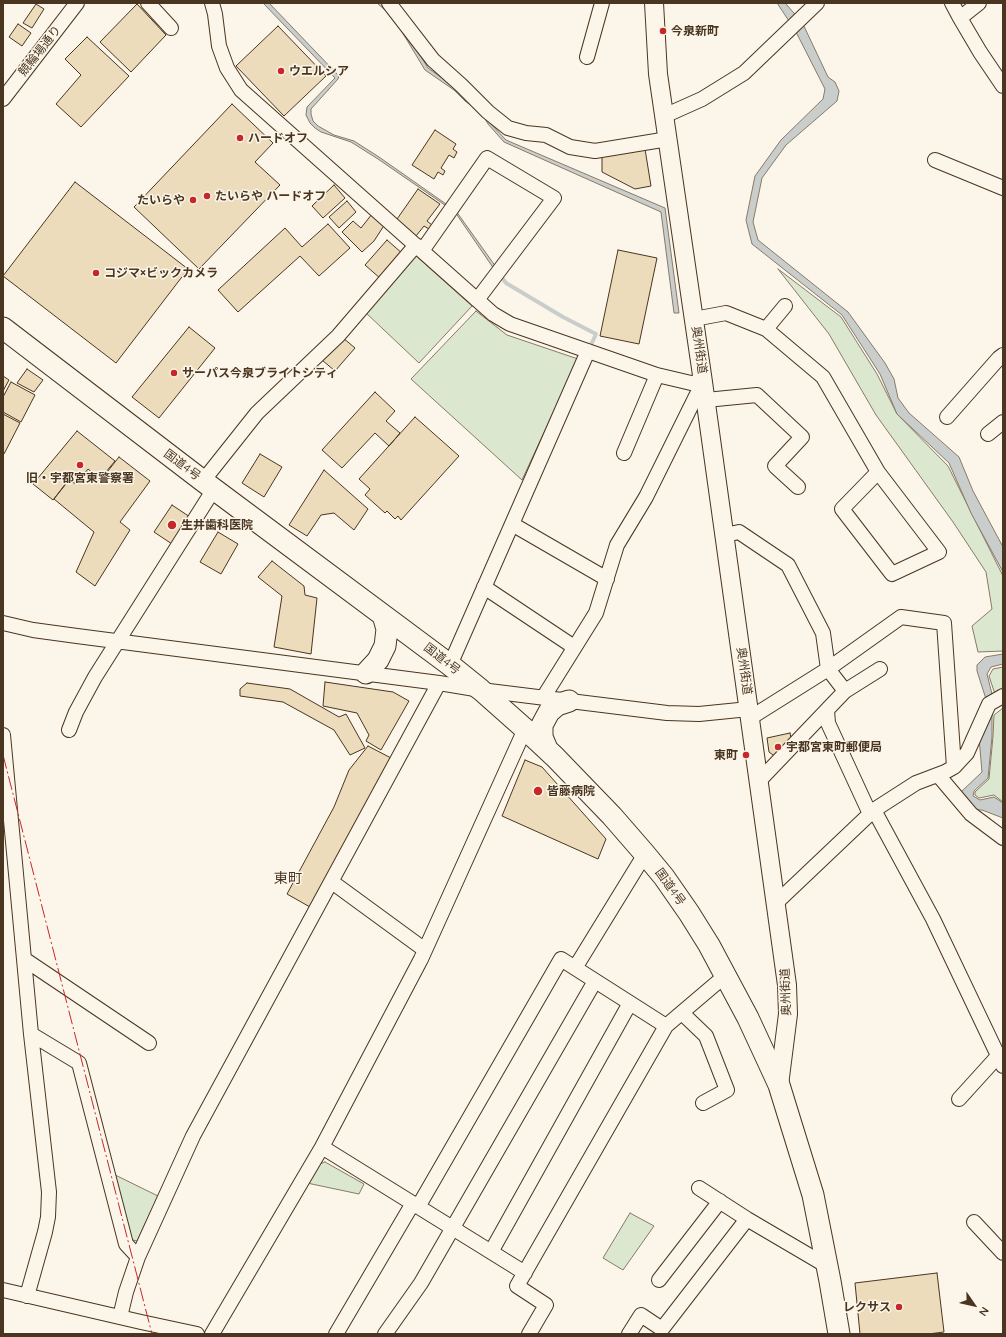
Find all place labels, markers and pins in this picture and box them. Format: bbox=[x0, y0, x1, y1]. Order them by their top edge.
place label: 今泉新町 bbox=[671, 24, 719, 38]
marker: 今泉新町 bbox=[658, 26, 668, 36]
place label: ウエルシア bbox=[289, 64, 349, 78]
marker: ウエルシア bbox=[276, 66, 286, 76]
place label: ハードオフ bbox=[248, 131, 308, 145]
marker: ハードオフ bbox=[235, 133, 245, 143]
place label: たいらや ハードオフ bbox=[215, 189, 326, 203]
marker: たいらや ハードオフ bbox=[202, 191, 212, 201]
place label: たいらや bbox=[137, 193, 185, 207]
marker: たいらや bbox=[188, 195, 198, 205]
place label: コジマ×ビックカメラ bbox=[104, 266, 218, 280]
marker: コジマ×ビックカメラ bbox=[91, 268, 101, 278]
place label: サーパス今泉ブライトシティ bbox=[182, 366, 338, 380]
marker: サーパス今泉ブライトシティ bbox=[169, 368, 179, 378]
marker: 旧・宇都宮東警察署 bbox=[75, 460, 85, 470]
place label: 旧・宇都宮東警察署 bbox=[26, 471, 134, 485]
place label: 生井歯科医院 bbox=[181, 518, 253, 532]
marker: 生井歯科医院 bbox=[166, 519, 178, 531]
place label: 宇都宮東町郵便局 bbox=[786, 740, 882, 754]
marker: 宇都宮東町郵便局 bbox=[773, 742, 783, 752]
place label: 東町 bbox=[714, 748, 738, 762]
marker: 東町 bbox=[741, 750, 751, 760]
place label: 皆藤病院 bbox=[547, 784, 595, 798]
marker: 皆藤病院 bbox=[532, 785, 544, 797]
place label: レクサス bbox=[843, 1300, 891, 1314]
marker: レクサス bbox=[894, 1302, 904, 1312]

